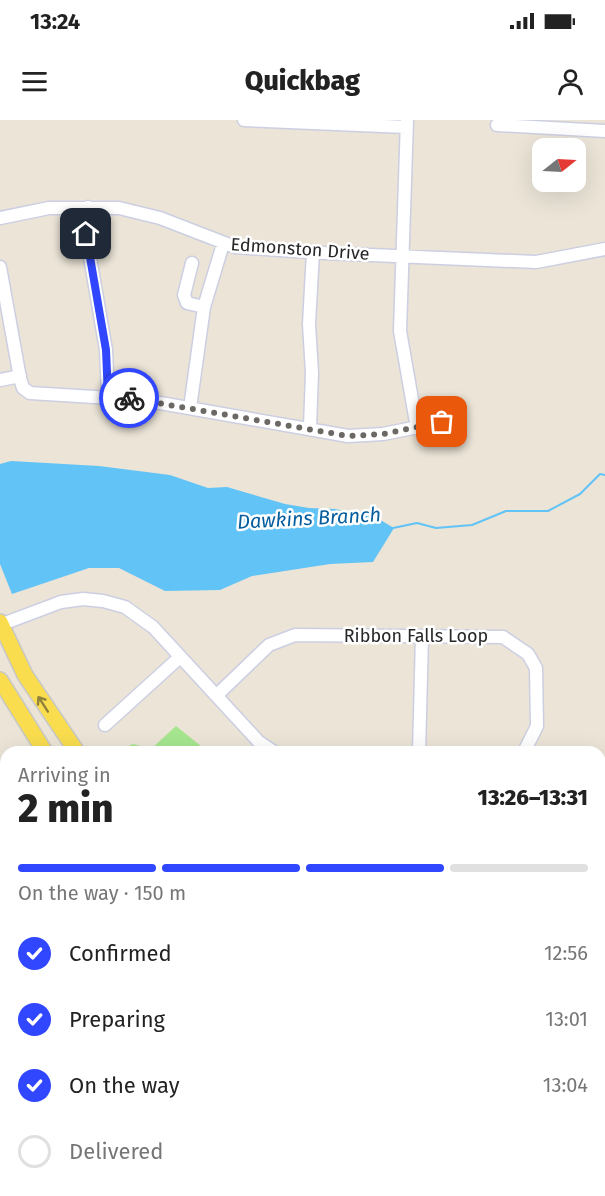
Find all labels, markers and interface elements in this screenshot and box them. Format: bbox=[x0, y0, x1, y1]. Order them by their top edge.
text: 13:24 bbox=[30, 8, 80, 35]
icon: menu bbox=[18, 65, 51, 98]
text: Quickbag bbox=[245, 65, 360, 97]
icon: person bbox=[554, 65, 587, 98]
north arrow bbox=[532, 138, 586, 192]
map controls bbox=[532, 138, 586, 192]
pin bbox=[60, 208, 111, 259]
icon: home bbox=[69, 217, 102, 250]
street label: Edmonston Drive bbox=[230, 233, 370, 265]
courier bbox=[99, 368, 159, 428]
icon: bike bbox=[113, 382, 146, 415]
pin bbox=[416, 396, 467, 447]
icon: bag bbox=[425, 405, 458, 438]
water label: Dawkins Branch bbox=[236, 502, 382, 534]
street label: Ribbon Falls Loop bbox=[344, 625, 488, 647]
one-way arrow bbox=[37, 696, 49, 713]
text: Arriving in bbox=[18, 763, 111, 787]
text: 13:26–13:31 bbox=[478, 784, 588, 811]
text: 2 min bbox=[18, 786, 114, 832]
text: On the way · 150 m bbox=[18, 881, 186, 905]
icon: check bbox=[18, 937, 51, 970]
text: Confirmed bbox=[69, 940, 172, 967]
text: 12:56 bbox=[544, 941, 588, 965]
icon: check bbox=[18, 1003, 51, 1036]
text: Preparing bbox=[69, 1006, 165, 1033]
text: 13:01 bbox=[545, 1007, 588, 1031]
icon: check bbox=[18, 1069, 51, 1102]
text: On the way bbox=[69, 1072, 180, 1099]
text: 13:04 bbox=[543, 1073, 588, 1097]
text: Delivered bbox=[69, 1138, 164, 1165]

